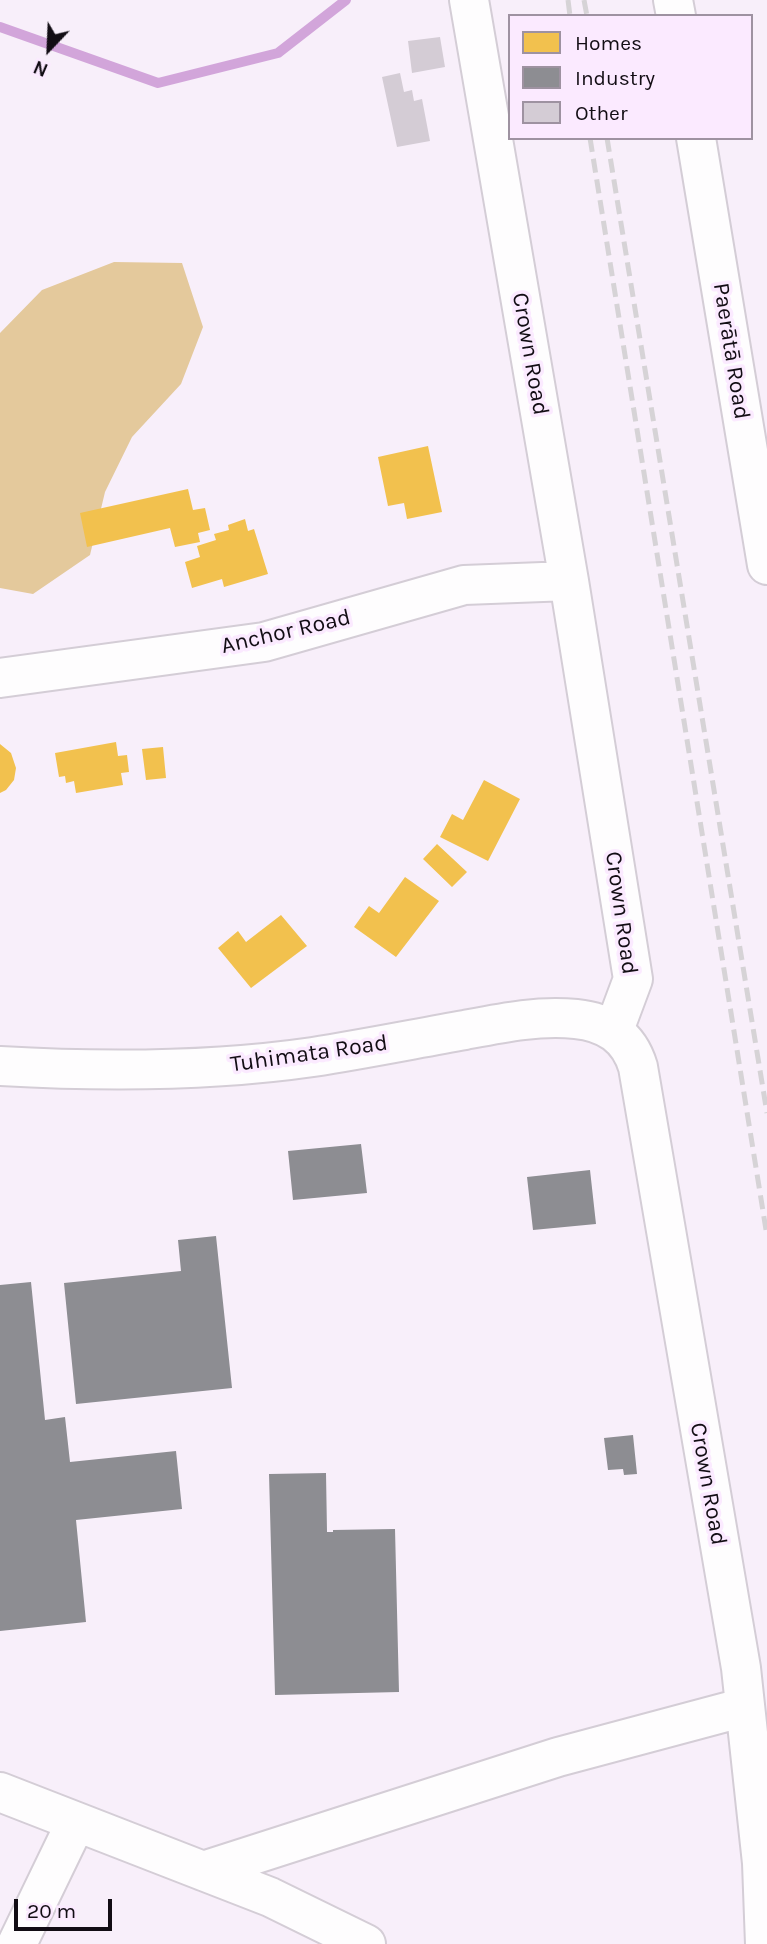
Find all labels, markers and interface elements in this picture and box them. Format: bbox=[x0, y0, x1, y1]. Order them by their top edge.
north arrow bbox=[14, 14, 84, 84]
legend bbox=[508, 14, 753, 140]
text: Homes bbox=[575, 31, 642, 55]
text: N bbox=[30, 56, 51, 81]
text: Industry bbox=[575, 66, 655, 90]
text: Other bbox=[575, 101, 628, 125]
street label: Paerātā Road bbox=[707, 281, 755, 421]
street label: Crown Road bbox=[506, 291, 554, 417]
street label: Anchor Road bbox=[219, 604, 353, 660]
street label: Crown Road bbox=[599, 850, 643, 976]
street label: Tuhimata Road bbox=[229, 1029, 389, 1079]
street label: Crown Road bbox=[684, 1421, 732, 1547]
scale bar bbox=[18, 1884, 116, 1928]
text: 20 m bbox=[27, 1899, 76, 1923]

